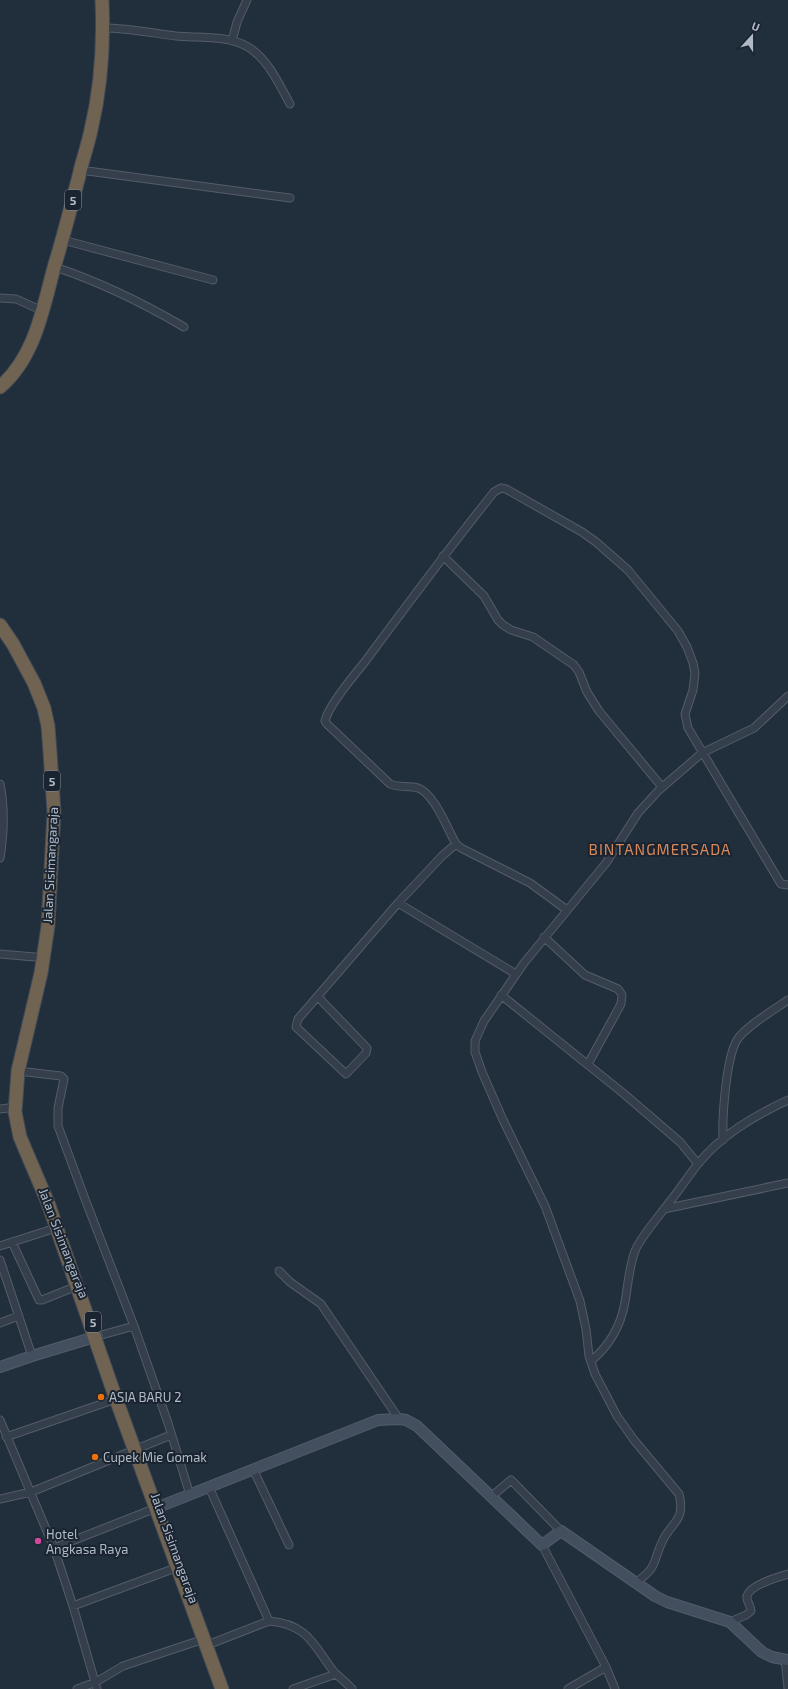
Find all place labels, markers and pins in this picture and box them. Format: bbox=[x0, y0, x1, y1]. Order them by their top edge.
place label: ASIA BARU 2 bbox=[109, 1389, 182, 1405]
marker: ASIA BARU 2 bbox=[96, 1392, 106, 1402]
place label: Cupek Mie Gomak bbox=[103, 1449, 207, 1465]
marker: Cupek Mie Gomak bbox=[90, 1452, 100, 1462]
place label: Hotel Angkasa Raya bbox=[46, 1526, 128, 1557]
marker: Hotel Angkasa Raya bbox=[33, 1536, 43, 1546]

